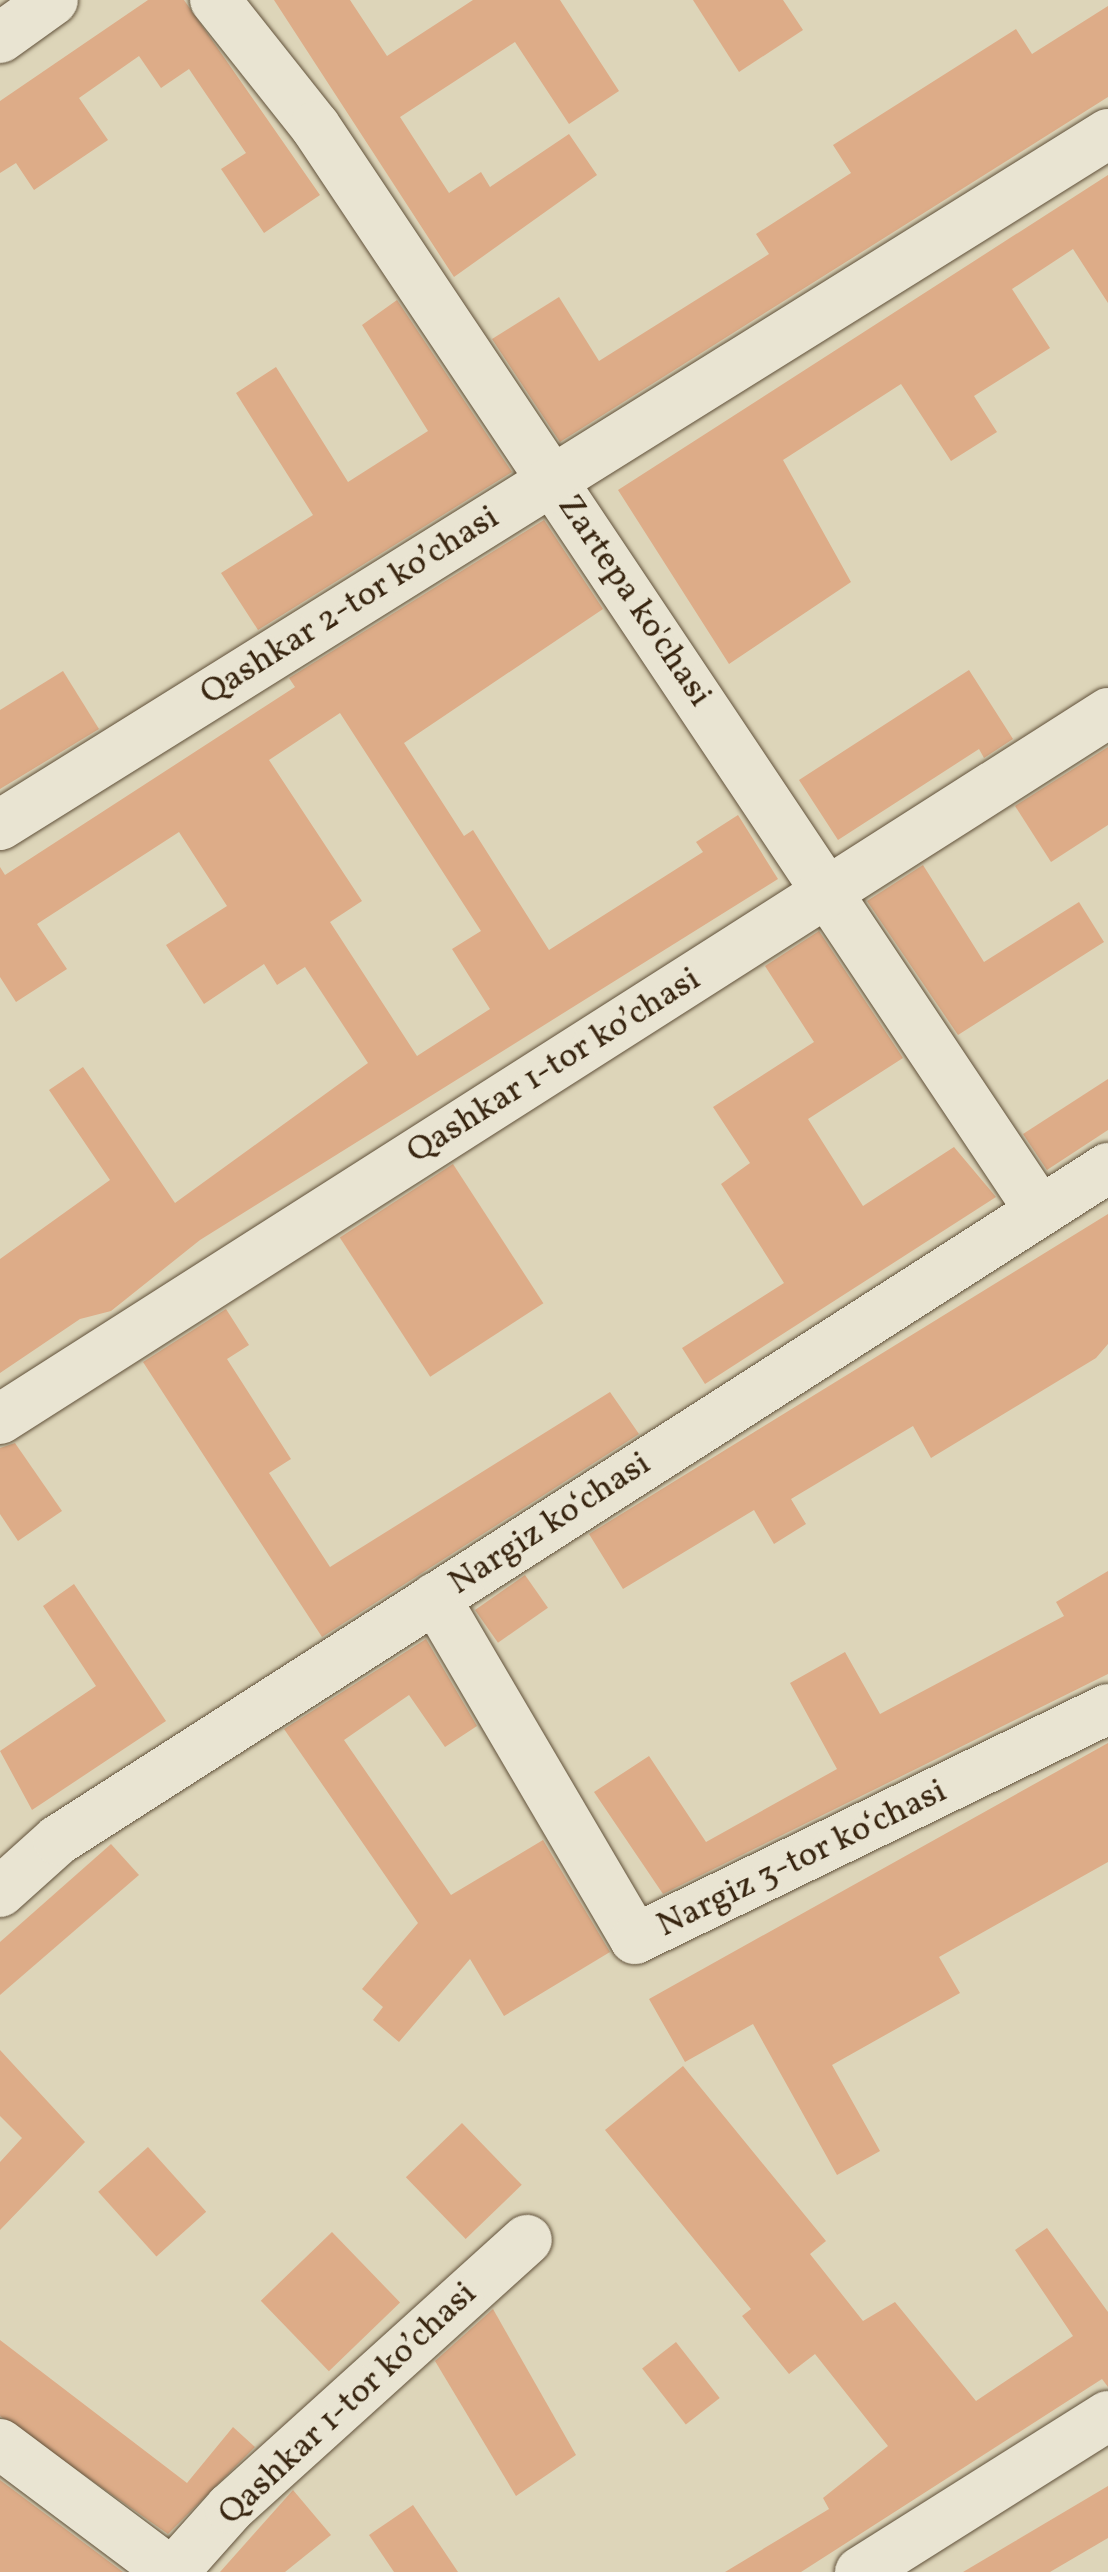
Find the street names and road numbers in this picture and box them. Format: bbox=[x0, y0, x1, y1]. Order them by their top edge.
street label: Zartepa ko'chasi bbox=[548, 487, 720, 715]
street label: Qashkar 2-tor koʼchasi bbox=[193, 497, 507, 715]
street label: Qashkar 1-tor koʼchasi bbox=[400, 959, 708, 1173]
street label: Nargiz koʻchasi bbox=[441, 1443, 659, 1605]
street label: Nargiz 3-tor koʻchasi bbox=[650, 1771, 954, 1947]
street label: Qashkar 1-tor koʼchasi bbox=[210, 2273, 486, 2535]

